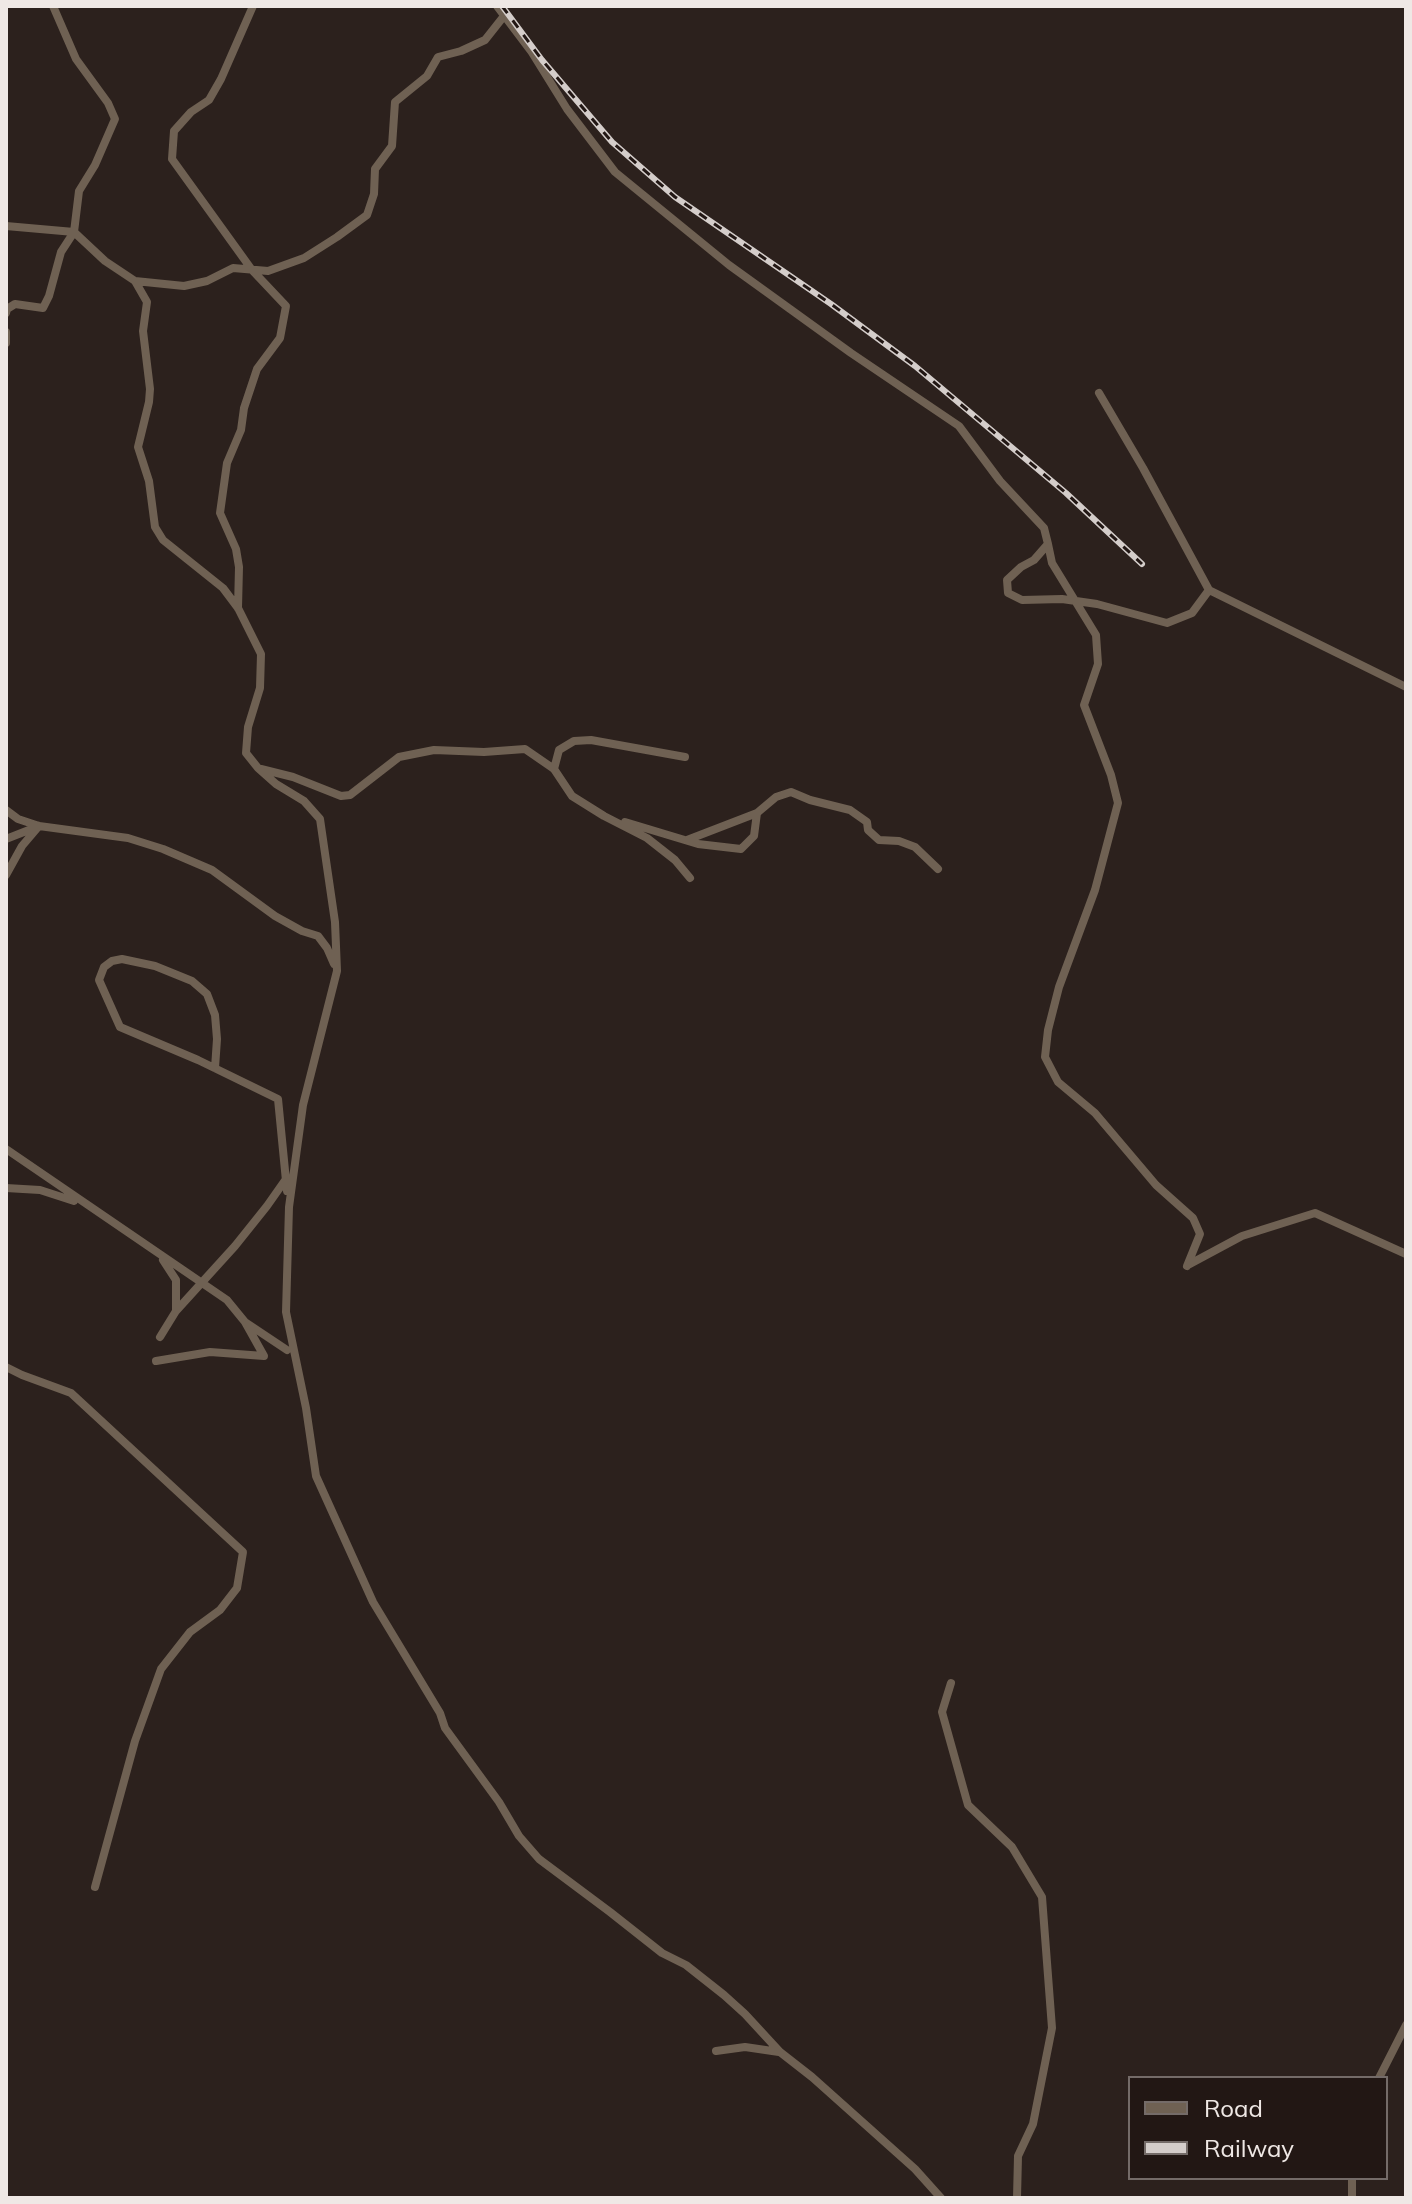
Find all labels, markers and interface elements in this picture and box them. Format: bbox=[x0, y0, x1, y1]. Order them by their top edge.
legend bbox=[1128, 2076, 1388, 2180]
text: Road bbox=[1204, 2093, 1263, 2123]
text: Railway bbox=[1204, 2133, 1294, 2163]

